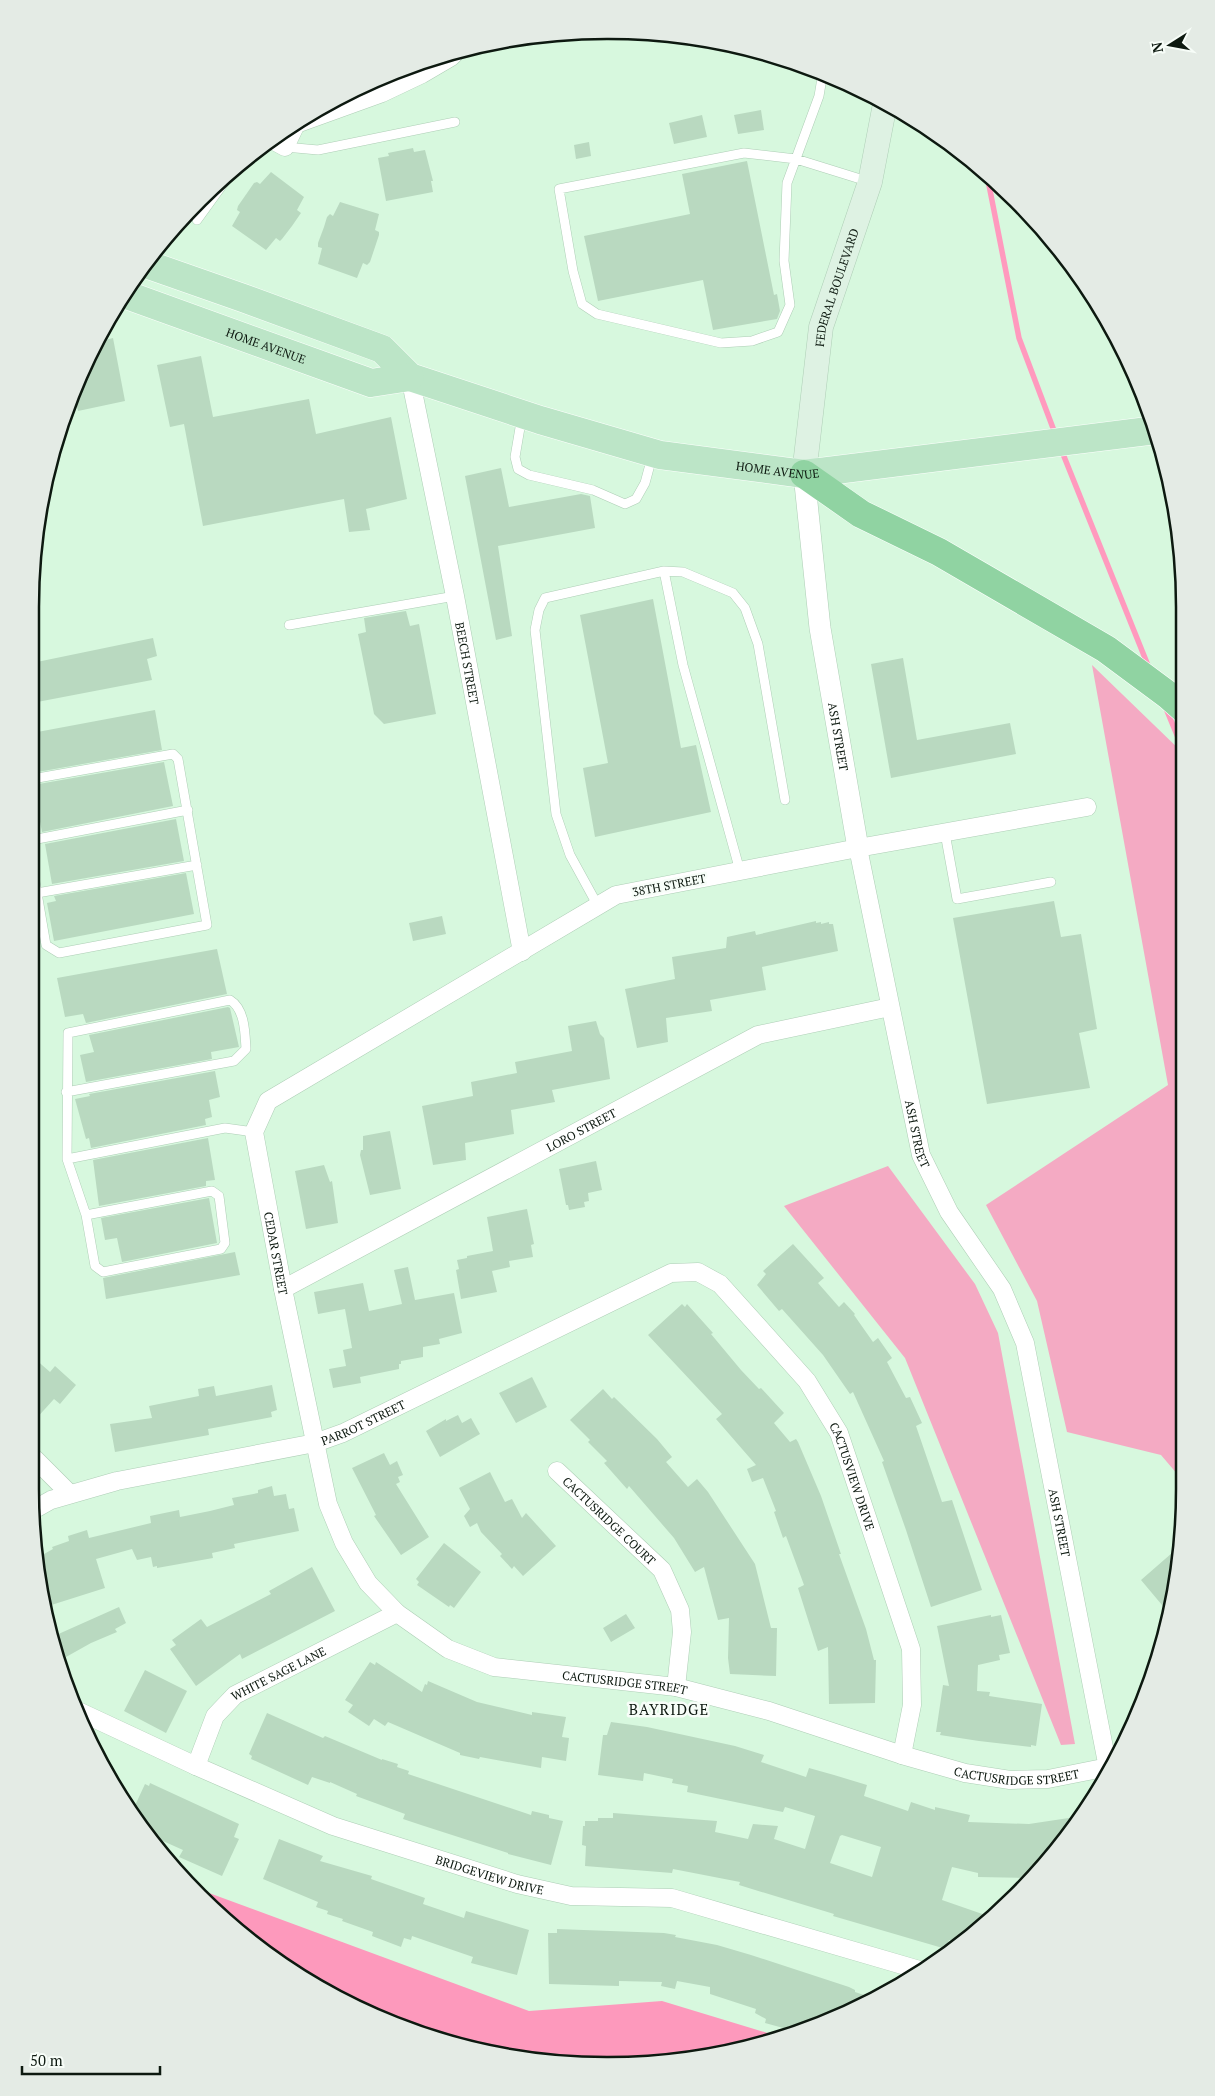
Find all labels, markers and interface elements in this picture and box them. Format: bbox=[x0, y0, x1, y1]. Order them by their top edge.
north arrow bbox=[1145, 20, 1195, 70]
text: N bbox=[1146, 40, 1167, 55]
street label: FEDERAL BOULEVARD bbox=[811, 226, 861, 348]
street label: HOME AVENUE bbox=[224, 324, 308, 366]
street label: HOME AVENUE bbox=[735, 458, 820, 481]
street label: BEECH STREET bbox=[453, 621, 483, 706]
street label: ASH STREET bbox=[825, 701, 852, 773]
street label: 38TH STREET bbox=[631, 870, 708, 899]
street label: ASH STREET bbox=[902, 1099, 934, 1171]
street label: LORO STREET bbox=[543, 1105, 619, 1154]
street label: CEDAR STREET bbox=[261, 1211, 292, 1297]
street label: PARROT STREET bbox=[319, 1396, 408, 1448]
street label: CACTUSVIEW DRIVE bbox=[827, 1419, 878, 1532]
street label: CACTUSRIDGE COURT bbox=[560, 1473, 659, 1568]
street label: ASH STREET bbox=[1046, 1487, 1074, 1559]
street label: WHITE SAGE LANE bbox=[228, 1643, 328, 1703]
street label: CACTUSRIDGE STREET bbox=[562, 1667, 690, 1697]
district label: BAYRIDGE bbox=[629, 1699, 709, 1719]
street label: CACTUSRIDGE STREET bbox=[952, 1763, 1081, 1788]
street label: BRIDGEVIEW DRIVE bbox=[434, 1851, 545, 1897]
scale bar bbox=[22, 2044, 160, 2076]
text: 50 m bbox=[30, 2050, 63, 2070]

